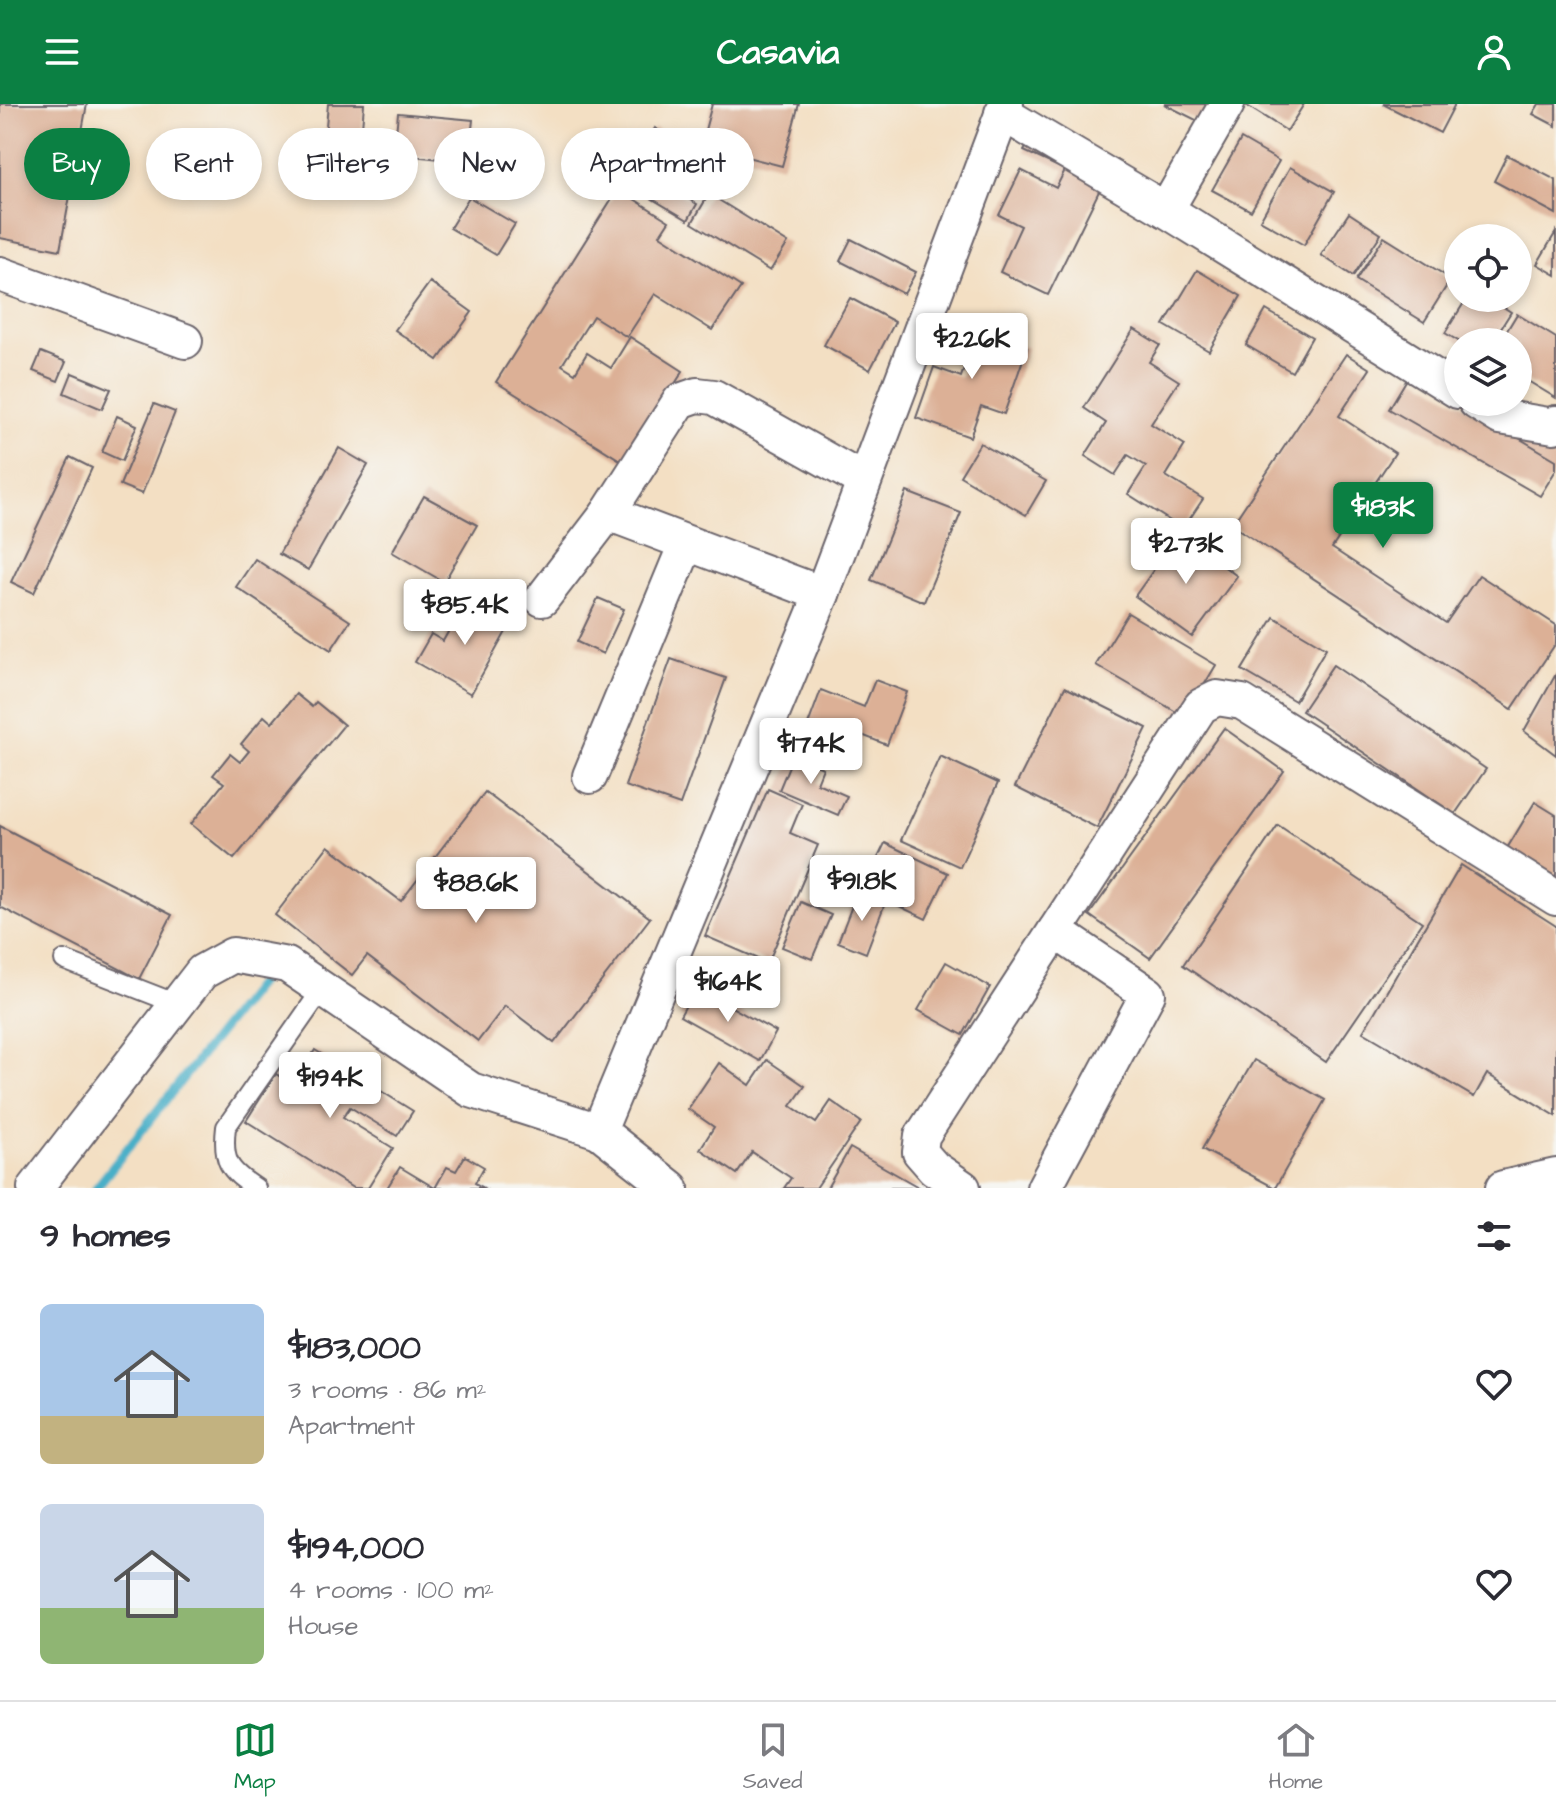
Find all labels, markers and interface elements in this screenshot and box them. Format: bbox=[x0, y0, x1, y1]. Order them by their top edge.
text: Casavia bbox=[717, 27, 839, 78]
icon: menu bbox=[40, 30, 84, 74]
icon: person bbox=[1472, 30, 1516, 74]
chip: Buy bbox=[24, 128, 130, 200]
chip: Rent bbox=[146, 128, 262, 200]
chip: Filters bbox=[278, 128, 418, 200]
chip: New bbox=[434, 128, 545, 200]
chip: Apartment bbox=[561, 128, 754, 200]
map controls bbox=[1444, 224, 1532, 416]
button: locate bbox=[1444, 224, 1532, 312]
pin: $226K bbox=[916, 313, 1028, 381]
text: $226K bbox=[934, 321, 1010, 357]
button: layers bbox=[1444, 328, 1532, 416]
pin: $183K bbox=[1327, 482, 1439, 550]
text: $183K bbox=[1351, 490, 1415, 526]
pin: $273K bbox=[1130, 518, 1242, 586]
text: $273K bbox=[1149, 526, 1223, 562]
pin: $85.4K bbox=[400, 579, 530, 647]
text: $85.4K bbox=[422, 587, 508, 623]
pin: $174K bbox=[755, 718, 867, 786]
text: $174K bbox=[777, 726, 845, 762]
pin: $91.8K bbox=[797, 855, 927, 923]
pin: $88.6K bbox=[411, 857, 541, 925]
text: $91.8K bbox=[828, 863, 896, 899]
text: $88.6K bbox=[434, 865, 518, 901]
pin: $164K bbox=[672, 956, 784, 1024]
text: $164K bbox=[694, 964, 762, 1000]
pin: $194K bbox=[274, 1052, 386, 1120]
text: $194K bbox=[297, 1060, 363, 1096]
text: 9 homes bbox=[40, 1212, 171, 1260]
icon: filters bbox=[1472, 1214, 1516, 1258]
text: $183,000 bbox=[288, 1324, 421, 1372]
icon: home bbox=[104, 1336, 200, 1432]
icon: heart bbox=[1472, 1362, 1516, 1406]
text: 3 rooms · 86 m² bbox=[288, 1372, 487, 1408]
text: Apartment bbox=[288, 1408, 415, 1444]
text: $194,000 bbox=[288, 1524, 424, 1572]
icon: home bbox=[104, 1536, 200, 1632]
icon: heart bbox=[1472, 1562, 1516, 1606]
text: 4 rooms · 100 m² bbox=[288, 1572, 494, 1608]
text: House bbox=[288, 1608, 359, 1644]
tab: Map bbox=[233, 1718, 277, 1797]
tab: Saved bbox=[743, 1718, 803, 1797]
tab: Home bbox=[1268, 1718, 1323, 1797]

